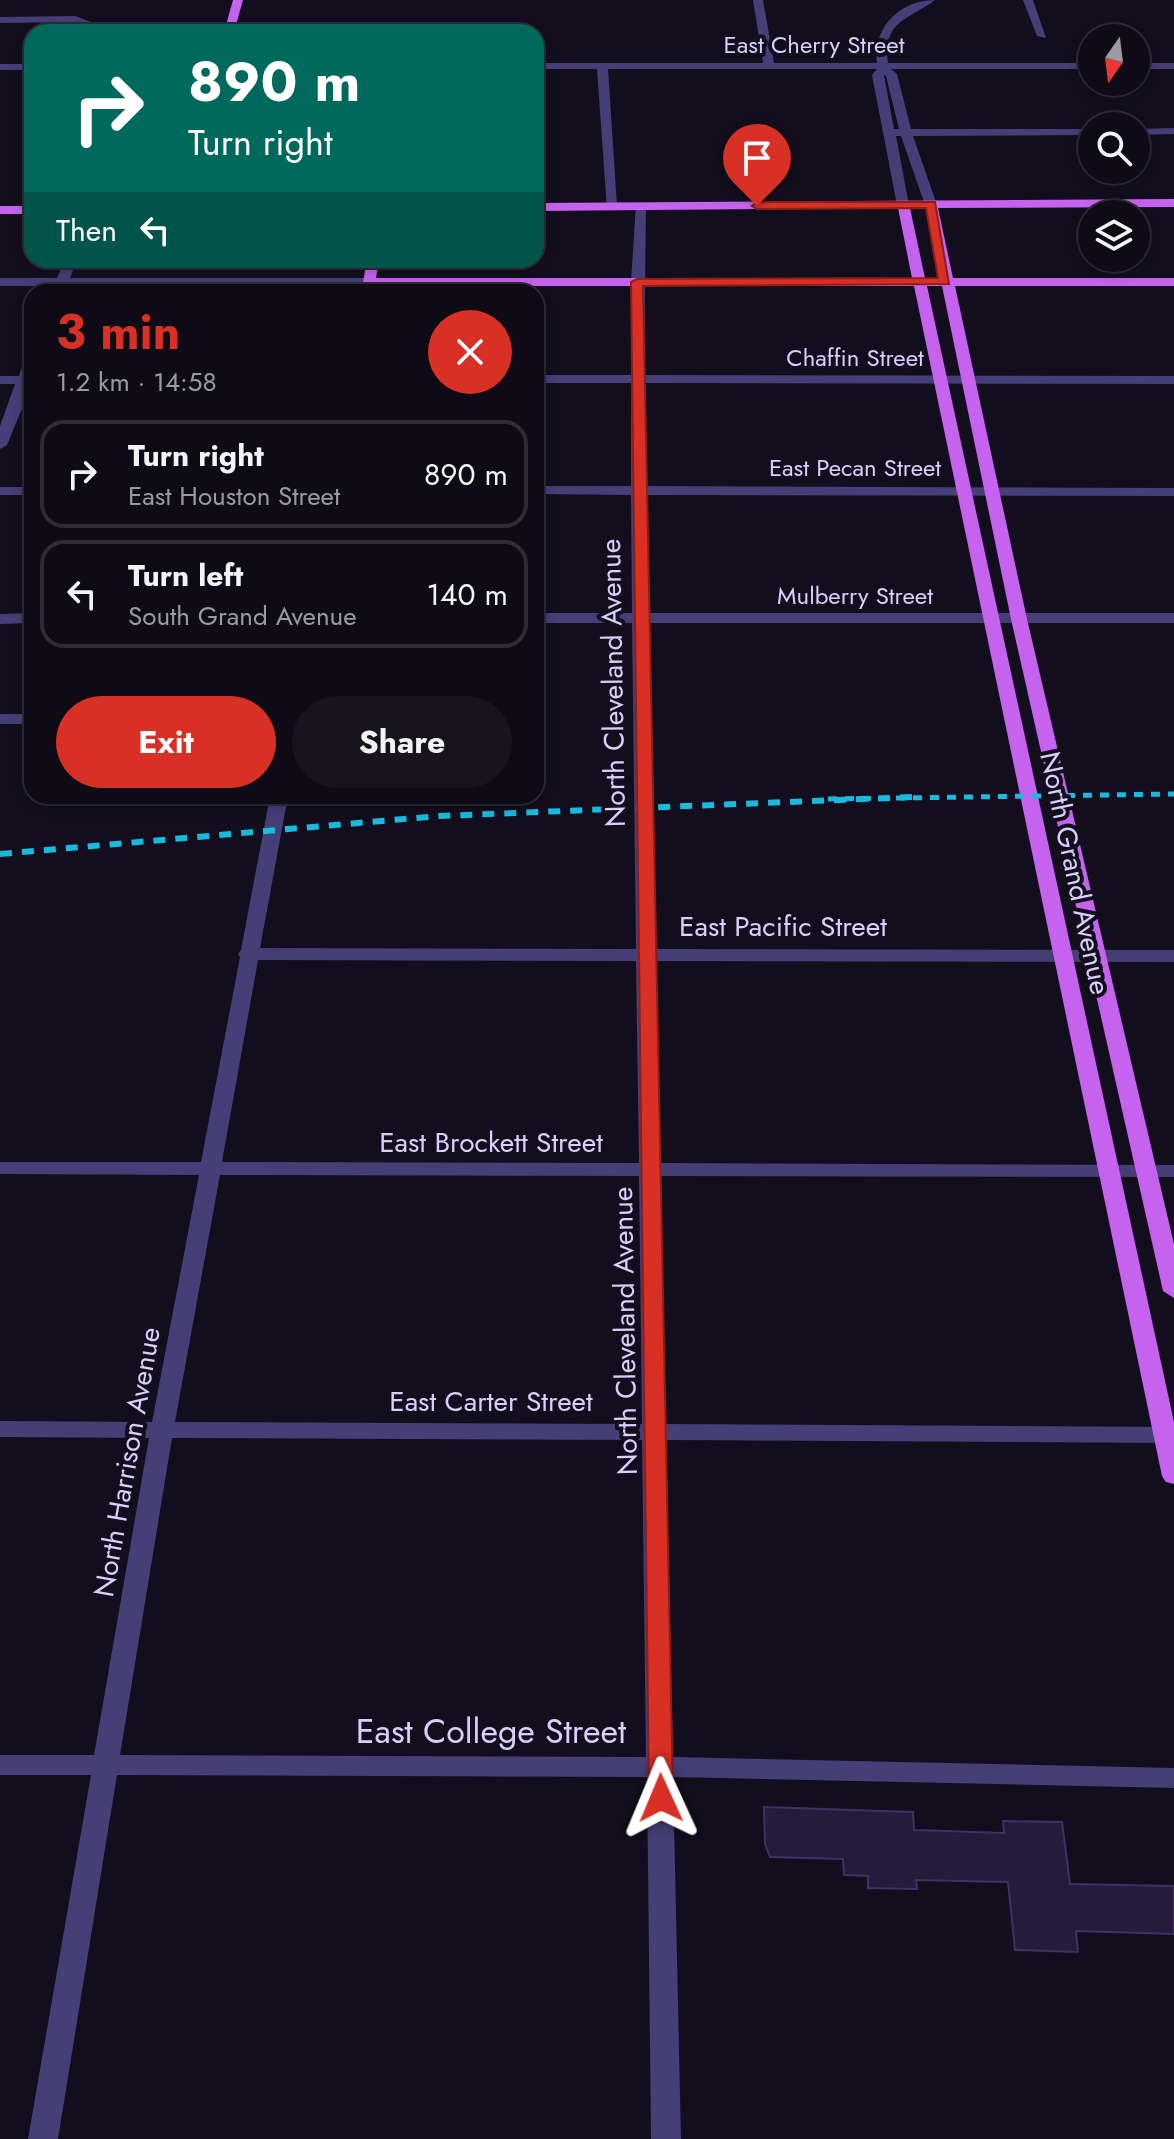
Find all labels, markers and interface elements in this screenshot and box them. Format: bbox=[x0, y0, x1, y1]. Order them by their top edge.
north arrow bbox=[1078, 24, 1150, 96]
map controls bbox=[1078, 24, 1150, 272]
street label: East Cherry Street bbox=[724, 27, 905, 62]
text: 890 m bbox=[188, 41, 360, 122]
icon: right bbox=[56, 56, 160, 160]
button: search bbox=[1078, 112, 1150, 184]
text: Turn right bbox=[188, 116, 333, 168]
pin bbox=[723, 124, 791, 206]
icon: arrive bbox=[735, 136, 779, 180]
button: layers bbox=[1078, 200, 1150, 272]
icon: left bbox=[133, 208, 177, 252]
text: Then bbox=[56, 209, 117, 252]
text: 3 min bbox=[56, 298, 180, 367]
button: close bbox=[428, 310, 512, 394]
street label: Chaffin Street bbox=[786, 340, 924, 375]
text: 1.2 km · 14:58 bbox=[56, 363, 217, 401]
text: Turn right bbox=[128, 434, 264, 477]
street label: East Pecan Street bbox=[769, 450, 941, 485]
icon: right bbox=[60, 452, 104, 496]
text: 890 m bbox=[424, 453, 508, 496]
text: East Houston Street bbox=[128, 477, 340, 515]
street label: North Cleveland Avenue bbox=[590, 538, 636, 828]
text: Turn left bbox=[128, 554, 243, 597]
icon: left bbox=[60, 572, 104, 616]
text: 140 m bbox=[427, 573, 508, 616]
street label: Mulberry Street bbox=[777, 578, 933, 613]
text: South Grand Avenue bbox=[128, 597, 357, 635]
button: Exit bbox=[56, 696, 276, 788]
button: Share bbox=[292, 696, 512, 788]
street label: North Grand Avenue bbox=[1029, 748, 1121, 998]
street label: East Pacific Street bbox=[679, 906, 887, 947]
street label: East Brockett Street bbox=[379, 1122, 603, 1163]
street label: North Cleveland Avenue bbox=[602, 1186, 648, 1476]
street label: North Harrison Avenue bbox=[83, 1324, 171, 1600]
street label: East Carter Street bbox=[389, 1381, 593, 1422]
street label: East College Street bbox=[356, 1707, 626, 1756]
position arrow bbox=[619, 1756, 703, 1840]

